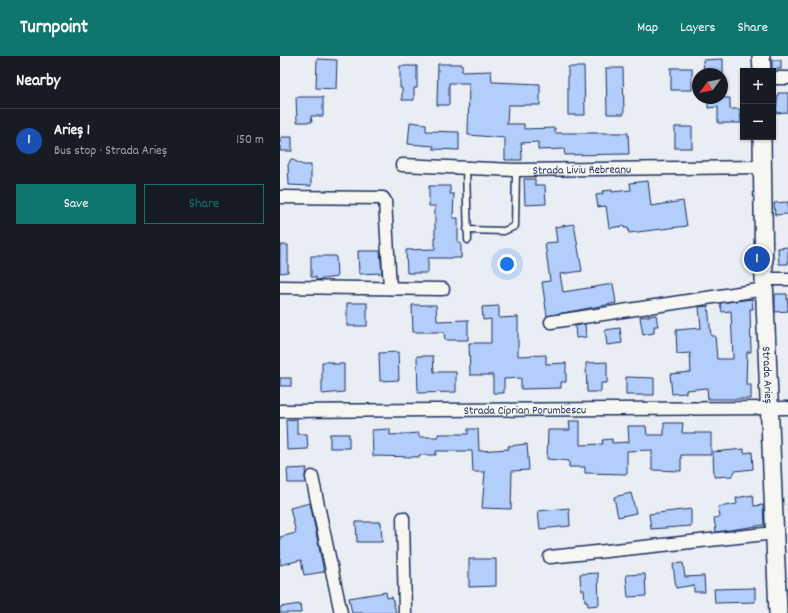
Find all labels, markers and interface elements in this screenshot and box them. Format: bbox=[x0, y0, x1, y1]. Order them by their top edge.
text: Turnpoint bbox=[20, 15, 88, 42]
text: Map bbox=[637, 18, 658, 38]
text: Layers bbox=[680, 18, 715, 38]
text: Share bbox=[737, 18, 768, 38]
north arrow bbox=[692, 68, 728, 104]
map controls bbox=[740, 68, 776, 140]
button: + bbox=[740, 68, 776, 104]
text: Nearby bbox=[16, 70, 60, 94]
button: − bbox=[740, 104, 776, 140]
text: Arieș 1 bbox=[54, 120, 90, 142]
text: 1 bbox=[28, 131, 30, 150]
text: 150 m bbox=[236, 131, 264, 150]
text: Bus stop · Strada Arieș bbox=[54, 142, 167, 161]
street label: Strada Liviu Rebreanu bbox=[533, 162, 631, 180]
button: Save bbox=[16, 184, 136, 224]
button: Share bbox=[144, 184, 264, 224]
pin: 1 bbox=[744, 244, 770, 274]
your location bbox=[497, 254, 517, 274]
street label: Strada Arieș bbox=[757, 346, 776, 404]
street label: Strada Ciprian Porumbescu bbox=[464, 402, 586, 420]

